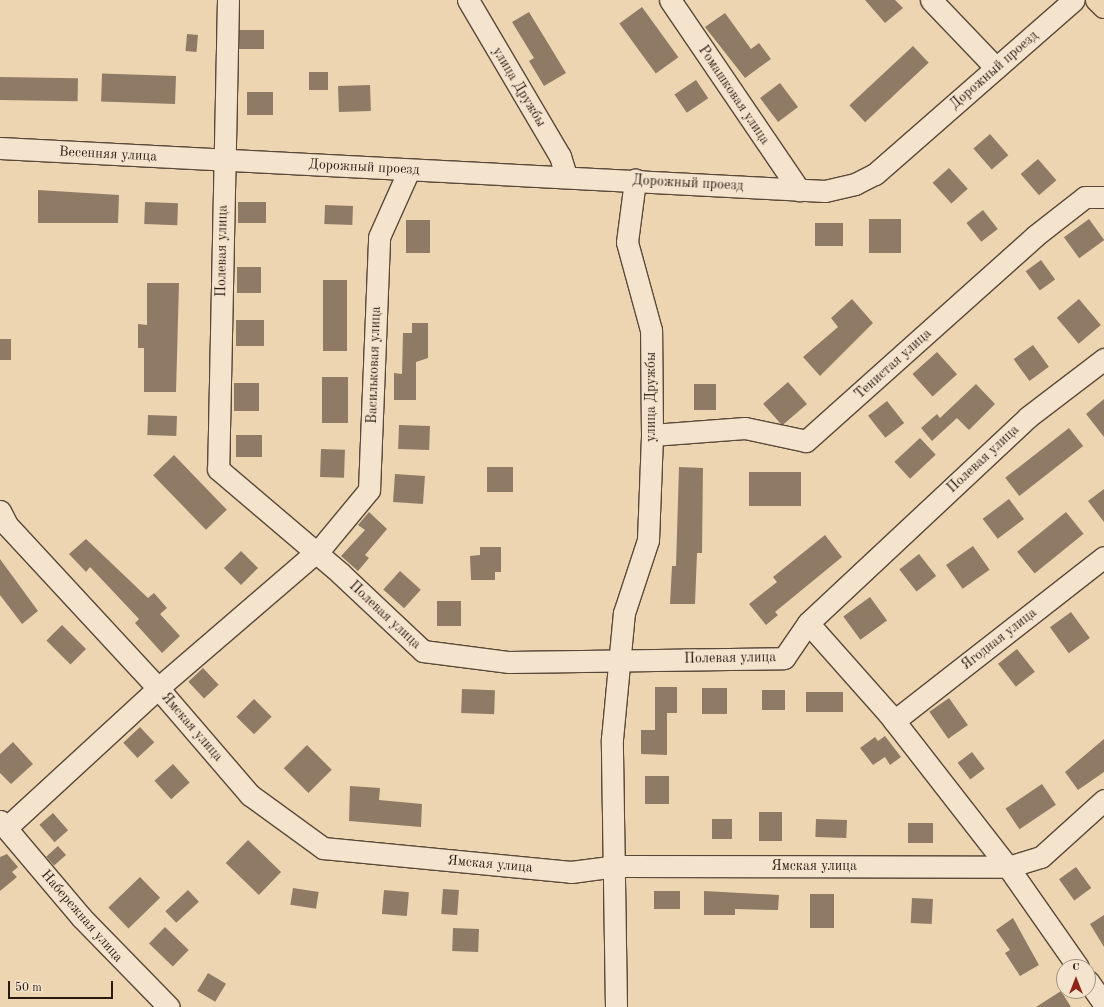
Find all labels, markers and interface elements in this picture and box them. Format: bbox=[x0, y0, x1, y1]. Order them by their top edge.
street label: Дорожный проезд bbox=[947, 27, 1041, 113]
street label: Ромашковая улица bbox=[695, 42, 773, 148]
street label: улица Дружбы bbox=[489, 44, 549, 130]
street label: Весенняя улица bbox=[58, 143, 158, 165]
street label: Дорожный проезд bbox=[308, 156, 420, 178]
street label: Дорожный проезд bbox=[632, 172, 744, 194]
street label: Полевая улица bbox=[213, 205, 231, 297]
street label: Васильковая улица bbox=[364, 306, 384, 424]
street label: Тенистая улица bbox=[851, 325, 935, 403]
street label: улица Дружбы bbox=[643, 352, 659, 442]
street label: Полевая улица bbox=[944, 421, 1022, 497]
street label: Полевая улица bbox=[346, 577, 424, 653]
street label: Ягодная улица bbox=[958, 604, 1040, 674]
street label: Полевая улица bbox=[684, 649, 776, 667]
street label: Ямская улица bbox=[158, 689, 226, 765]
street label: Ямская улица bbox=[447, 852, 533, 876]
street label: Ямская улица bbox=[771, 858, 857, 874]
street label: Набережная улица bbox=[37, 866, 127, 966]
north arrow bbox=[1056, 959, 1096, 999]
text: С bbox=[1072, 962, 1080, 973]
scale bar bbox=[10, 973, 115, 999]
text: 50 m bbox=[15, 982, 42, 994]

